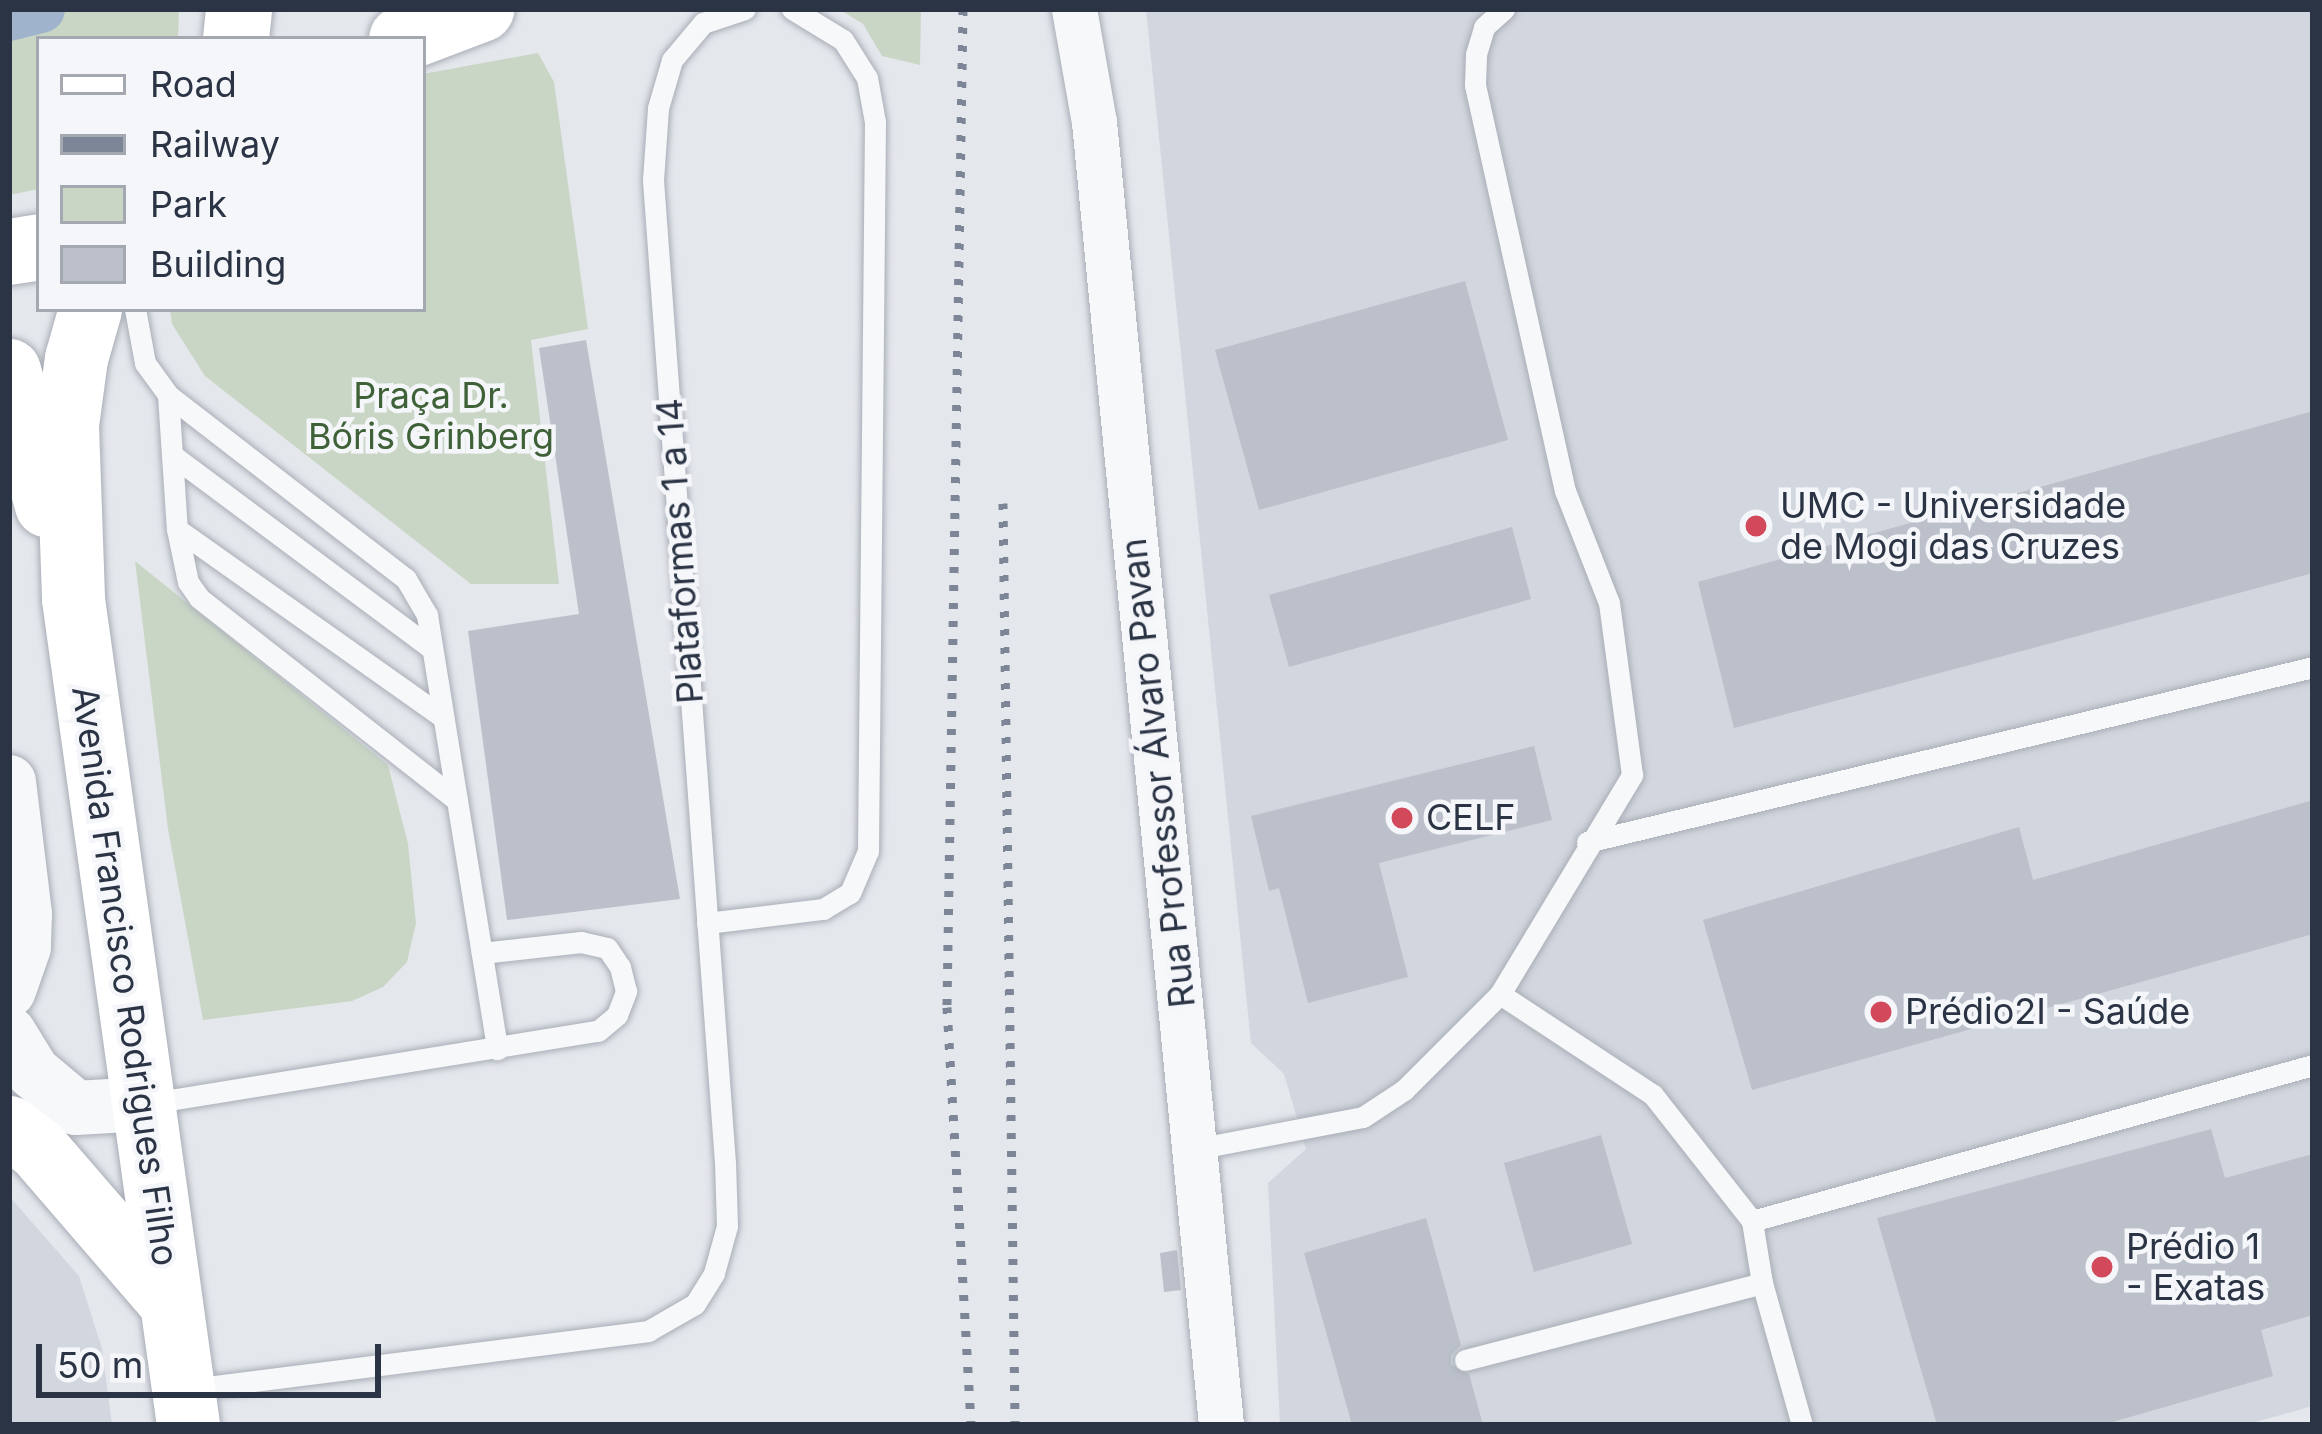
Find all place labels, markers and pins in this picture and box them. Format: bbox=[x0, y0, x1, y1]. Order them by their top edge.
place label: UMC - Universidade de Mogi das Cruzes bbox=[1780, 483, 2126, 568]
marker: UMC - Universidade de Mogi das Cruzes bbox=[1743, 513, 1769, 539]
place label: CELF bbox=[1426, 796, 1516, 840]
marker: CELF bbox=[1389, 805, 1415, 831]
place label: Prédio2I - Saúde bbox=[1905, 990, 2190, 1034]
marker: Prédio2I - Saúde bbox=[1868, 999, 1894, 1025]
place label: Prédio 1 - Exatas bbox=[2126, 1224, 2265, 1309]
marker: Prédio 1 - Exatas bbox=[2089, 1254, 2115, 1280]

